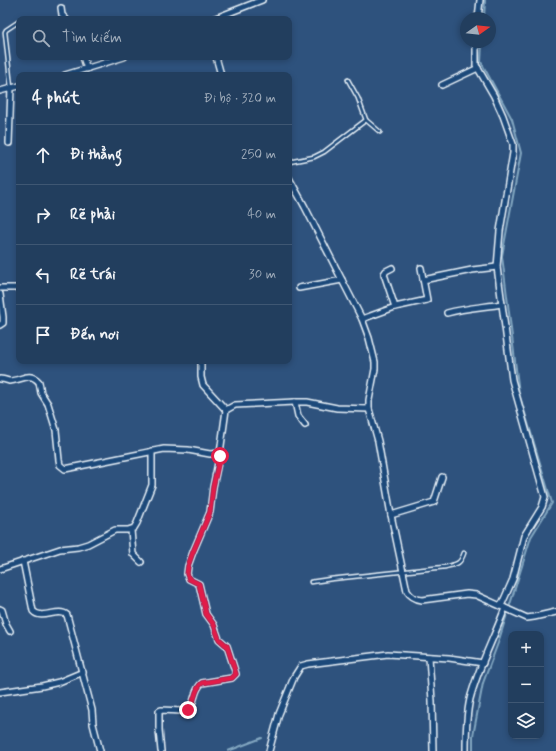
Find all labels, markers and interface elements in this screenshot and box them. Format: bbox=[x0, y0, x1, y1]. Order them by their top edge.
north arrow bbox=[460, 12, 496, 48]
search box bbox=[16, 16, 292, 60]
icon: search bbox=[30, 27, 52, 49]
text: Tìm kiếm bbox=[62, 28, 122, 48]
text: 4 phút bbox=[32, 87, 80, 109]
text: Đi bộ · 320 m bbox=[204, 90, 276, 107]
icon: ahead bbox=[32, 144, 54, 166]
text: Đi thẳng bbox=[70, 145, 122, 165]
text: 250 m bbox=[241, 146, 276, 163]
icon: right bbox=[32, 204, 54, 226]
text: Rẽ phải bbox=[70, 205, 115, 225]
text: 40 m bbox=[247, 206, 276, 223]
icon: left bbox=[32, 264, 54, 286]
text: Rẽ trái bbox=[70, 265, 116, 285]
text: 30 m bbox=[249, 266, 276, 283]
icon: arrive bbox=[32, 324, 54, 346]
text: Đến nơi bbox=[70, 325, 119, 345]
route start bbox=[211, 447, 229, 465]
map controls bbox=[508, 631, 544, 739]
button: + bbox=[508, 631, 544, 667]
button: − bbox=[508, 667, 544, 703]
route end bbox=[179, 701, 197, 719]
button: layers bbox=[508, 703, 544, 739]

